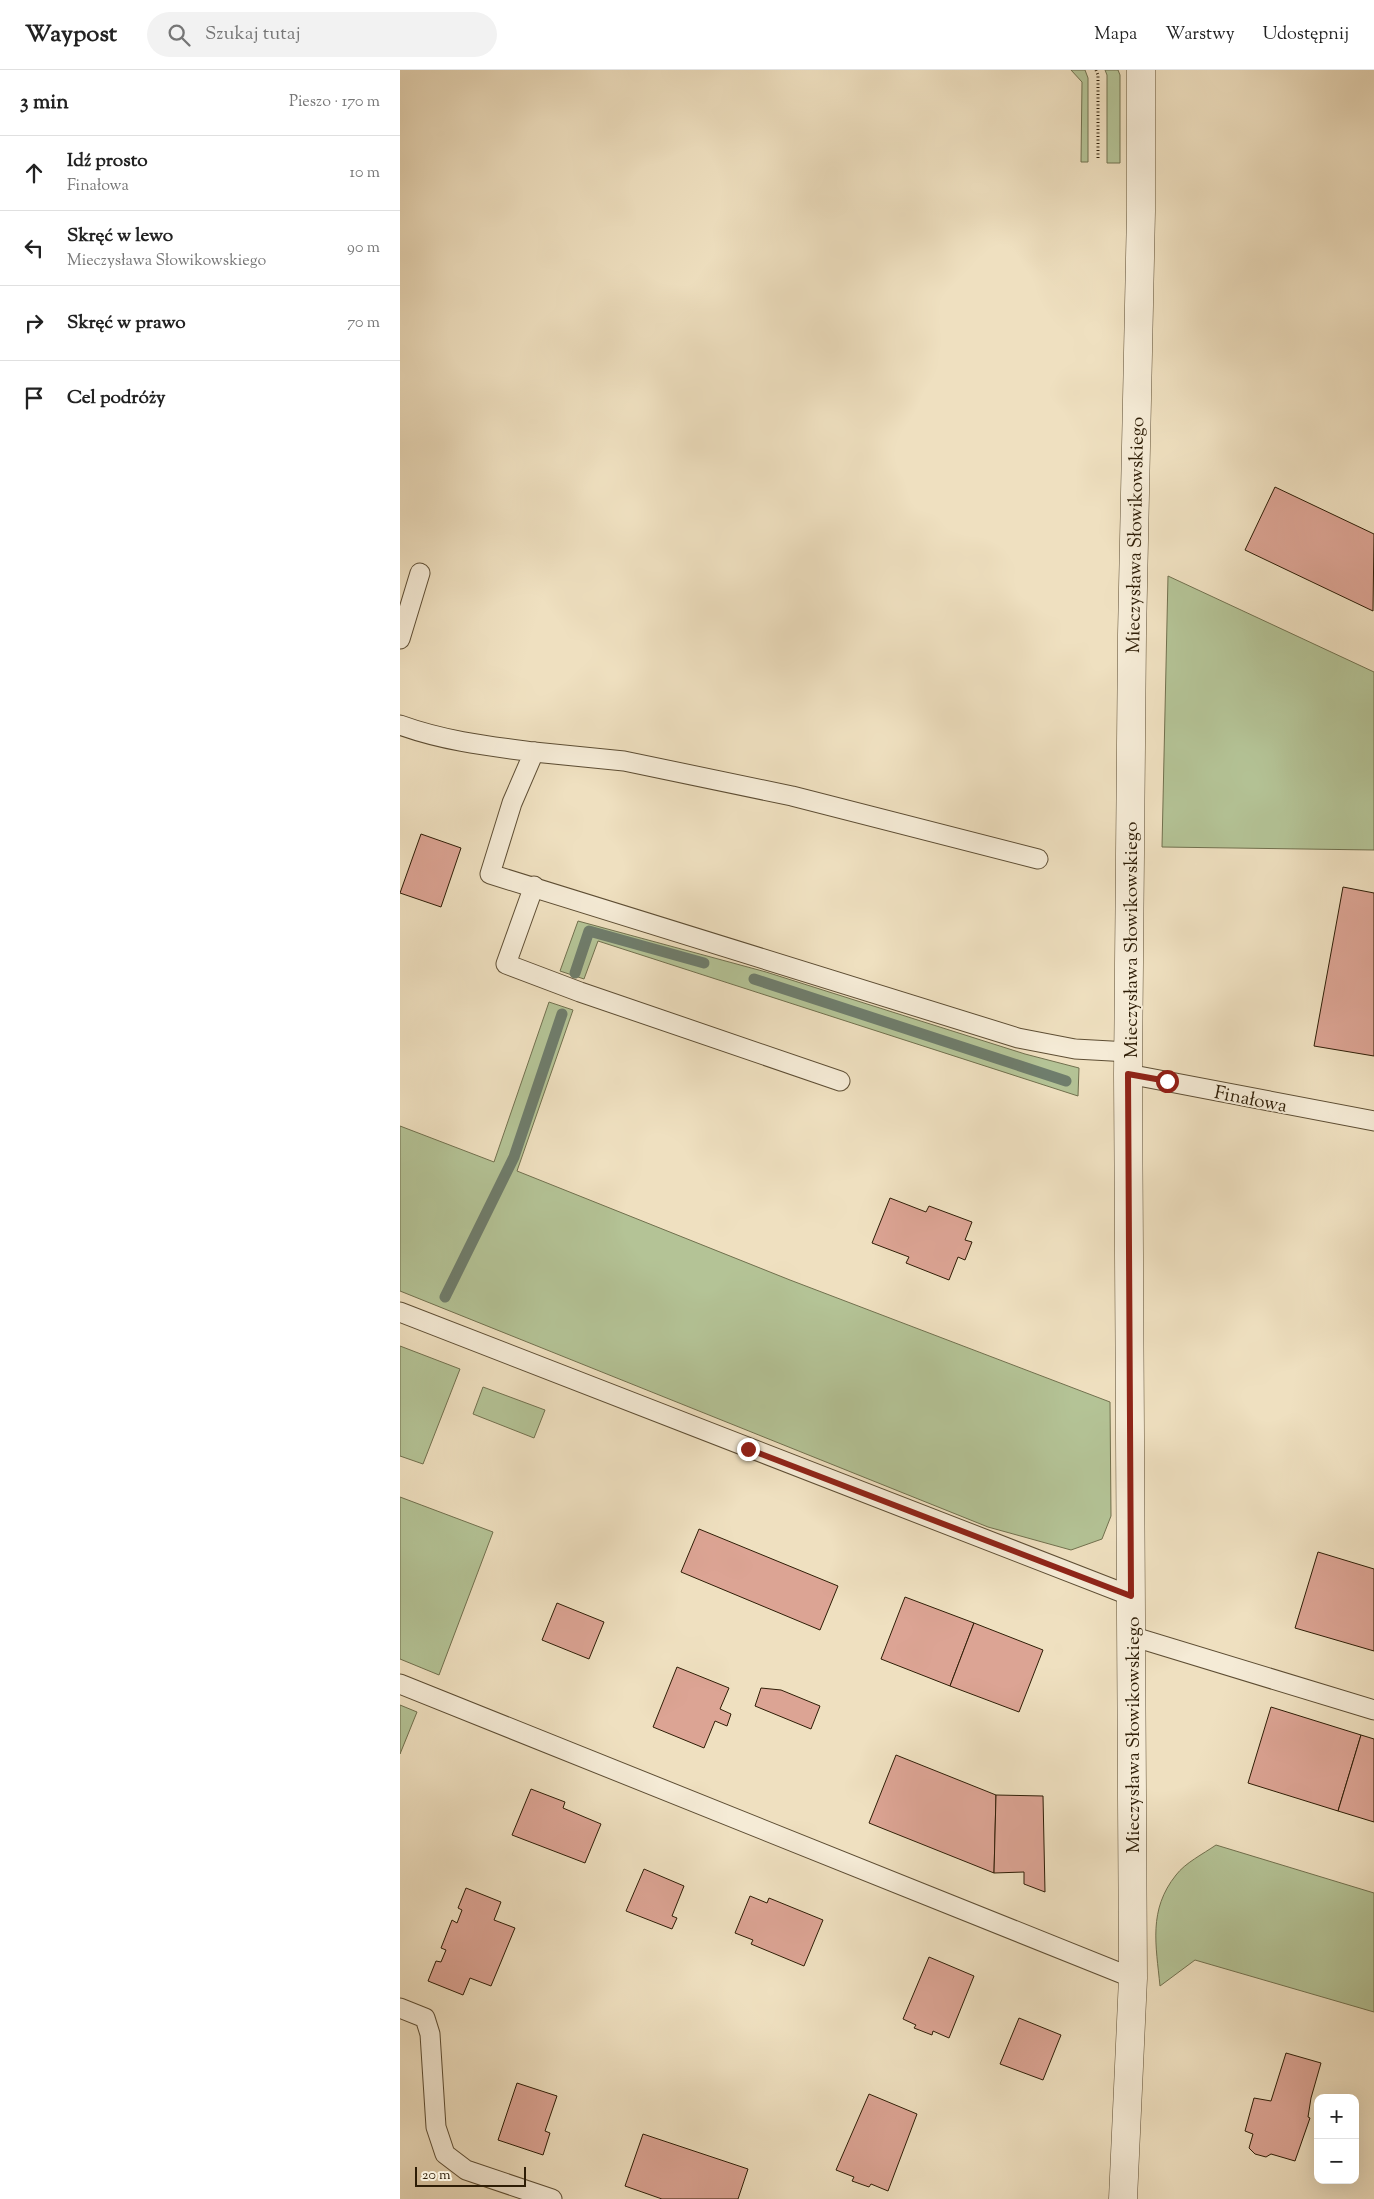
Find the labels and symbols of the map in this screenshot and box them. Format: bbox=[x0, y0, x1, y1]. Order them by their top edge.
street label: Mieczysława Słowikowskiego bbox=[1121, 417, 1152, 654]
street label: Mieczysława Słowikowskiego bbox=[1119, 822, 1146, 1058]
route start bbox=[1156, 1070, 1179, 1093]
street label: Finałowa bbox=[1212, 1080, 1289, 1121]
route end bbox=[737, 1438, 760, 1461]
street label: Mieczysława Słowikowskiego bbox=[1121, 1617, 1148, 1853]
scale bar bbox=[415, 2164, 526, 2187]

